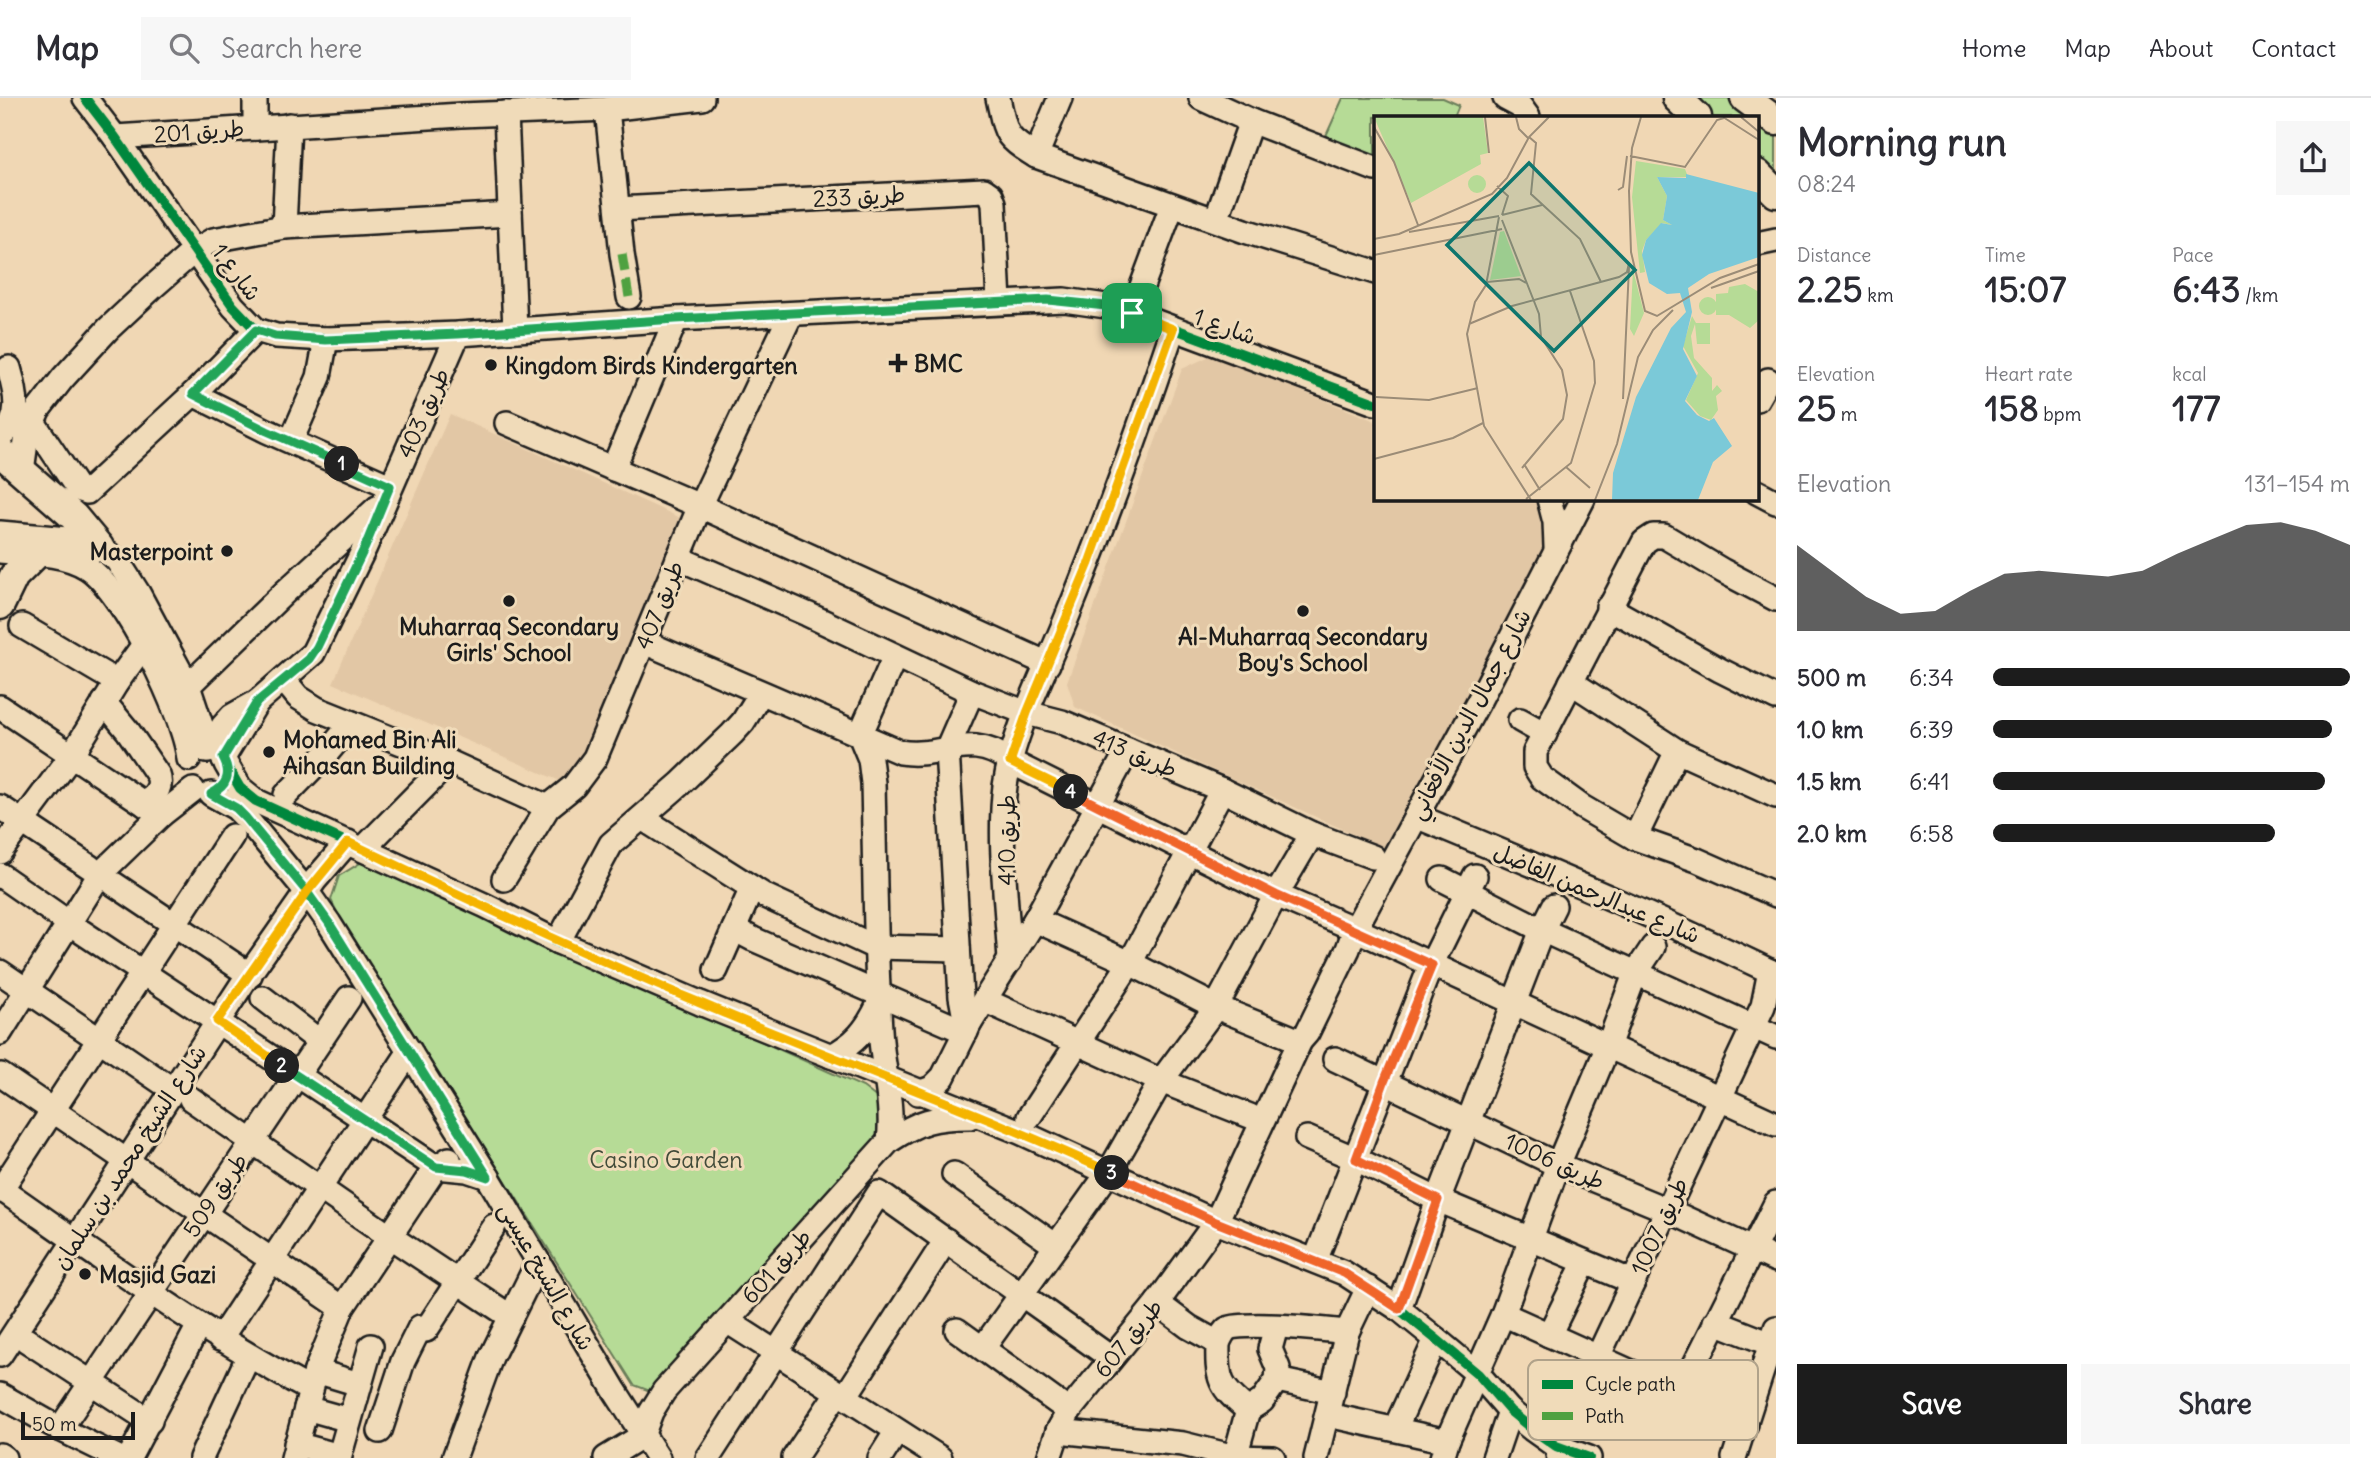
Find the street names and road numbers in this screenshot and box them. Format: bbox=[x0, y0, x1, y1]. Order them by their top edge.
street label: طريق 201 bbox=[153, 113, 245, 149]
street label: طريق 233 bbox=[812, 179, 906, 213]
street label: شارع 1 bbox=[204, 238, 268, 308]
street label: شارع 1 bbox=[1189, 301, 1260, 353]
street label: طريق 403 bbox=[390, 364, 456, 462]
street label: طريق 407 bbox=[628, 556, 690, 654]
street label: شارع جمال الدين الأفغاني bbox=[1400, 603, 1543, 828]
street label: طريق 413 bbox=[1088, 722, 1182, 784]
street label: طريق 410 bbox=[992, 794, 1021, 886]
street label: شارع عبدالرحمن الفاضل bbox=[1489, 836, 1705, 951]
street label: شارع الشيخ محمد بن سلمان bbox=[45, 1039, 214, 1276]
street label: طريق 1006 bbox=[1500, 1126, 1610, 1196]
street label: طريق 509 bbox=[176, 1147, 254, 1243]
street label: طريق 1007 bbox=[1624, 1173, 1694, 1279]
street label: شارع الشيخ عيسى bbox=[491, 1196, 601, 1357]
street label: طريق 601 bbox=[735, 1222, 817, 1310]
street label: طريق 607 bbox=[1087, 1293, 1169, 1383]

